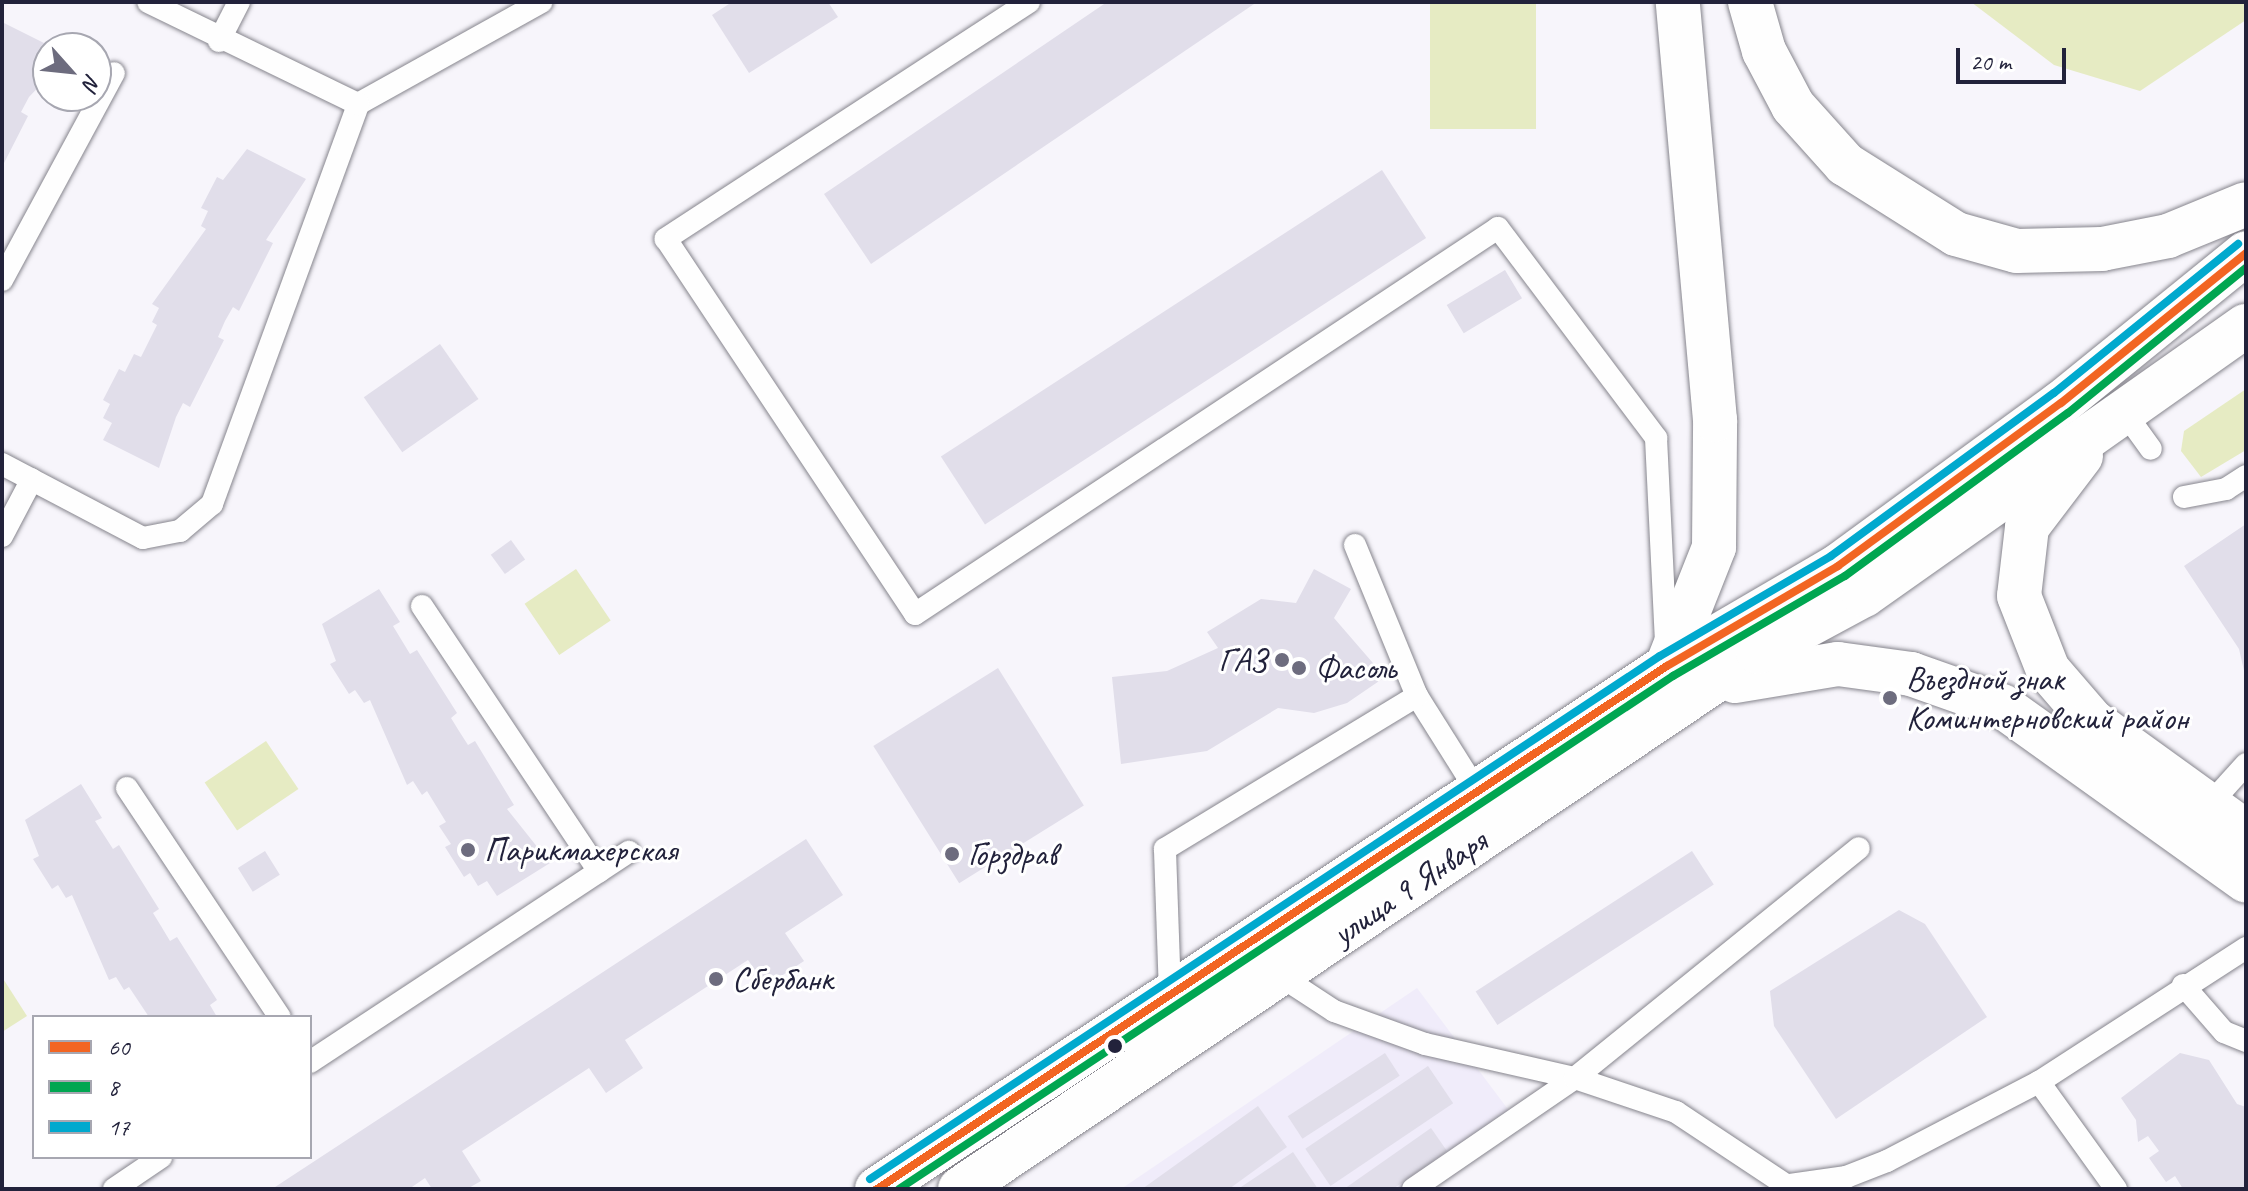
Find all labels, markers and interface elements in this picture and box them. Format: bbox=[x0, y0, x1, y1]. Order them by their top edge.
north arrow bbox=[32, 32, 112, 112]
scale bar bbox=[1960, 32, 2070, 82]
text: 20 m bbox=[1970, 47, 2011, 77]
text: N bbox=[76, 70, 107, 94]
place label: ГАЗ bbox=[1218, 640, 1266, 680]
place label: Фасоль bbox=[1315, 648, 1396, 688]
marker: ГАЗ bbox=[1273, 651, 1291, 669]
place label: Въездной знак Коминтерновский район bbox=[1906, 658, 2189, 738]
marker: Фасоль bbox=[1290, 659, 1308, 677]
marker: Въездной знак Коминтерновский район bbox=[1881, 689, 1899, 707]
street label: улица 9 Января bbox=[1324, 820, 1494, 954]
place label: Парикмахерская bbox=[484, 830, 677, 870]
place label: Горздрав bbox=[968, 834, 1057, 874]
marker: Парикмахерская bbox=[459, 841, 477, 859]
marker: Горздрав bbox=[943, 845, 961, 863]
place label: Сбербанк bbox=[732, 959, 833, 999]
marker: Сбербанк bbox=[707, 970, 725, 988]
legend bbox=[32, 1015, 312, 1159]
text: 60 bbox=[108, 1032, 130, 1062]
unlabelled marker bbox=[1107, 1038, 1123, 1054]
text: 8 bbox=[108, 1072, 119, 1102]
text: 17 bbox=[108, 1112, 130, 1142]

